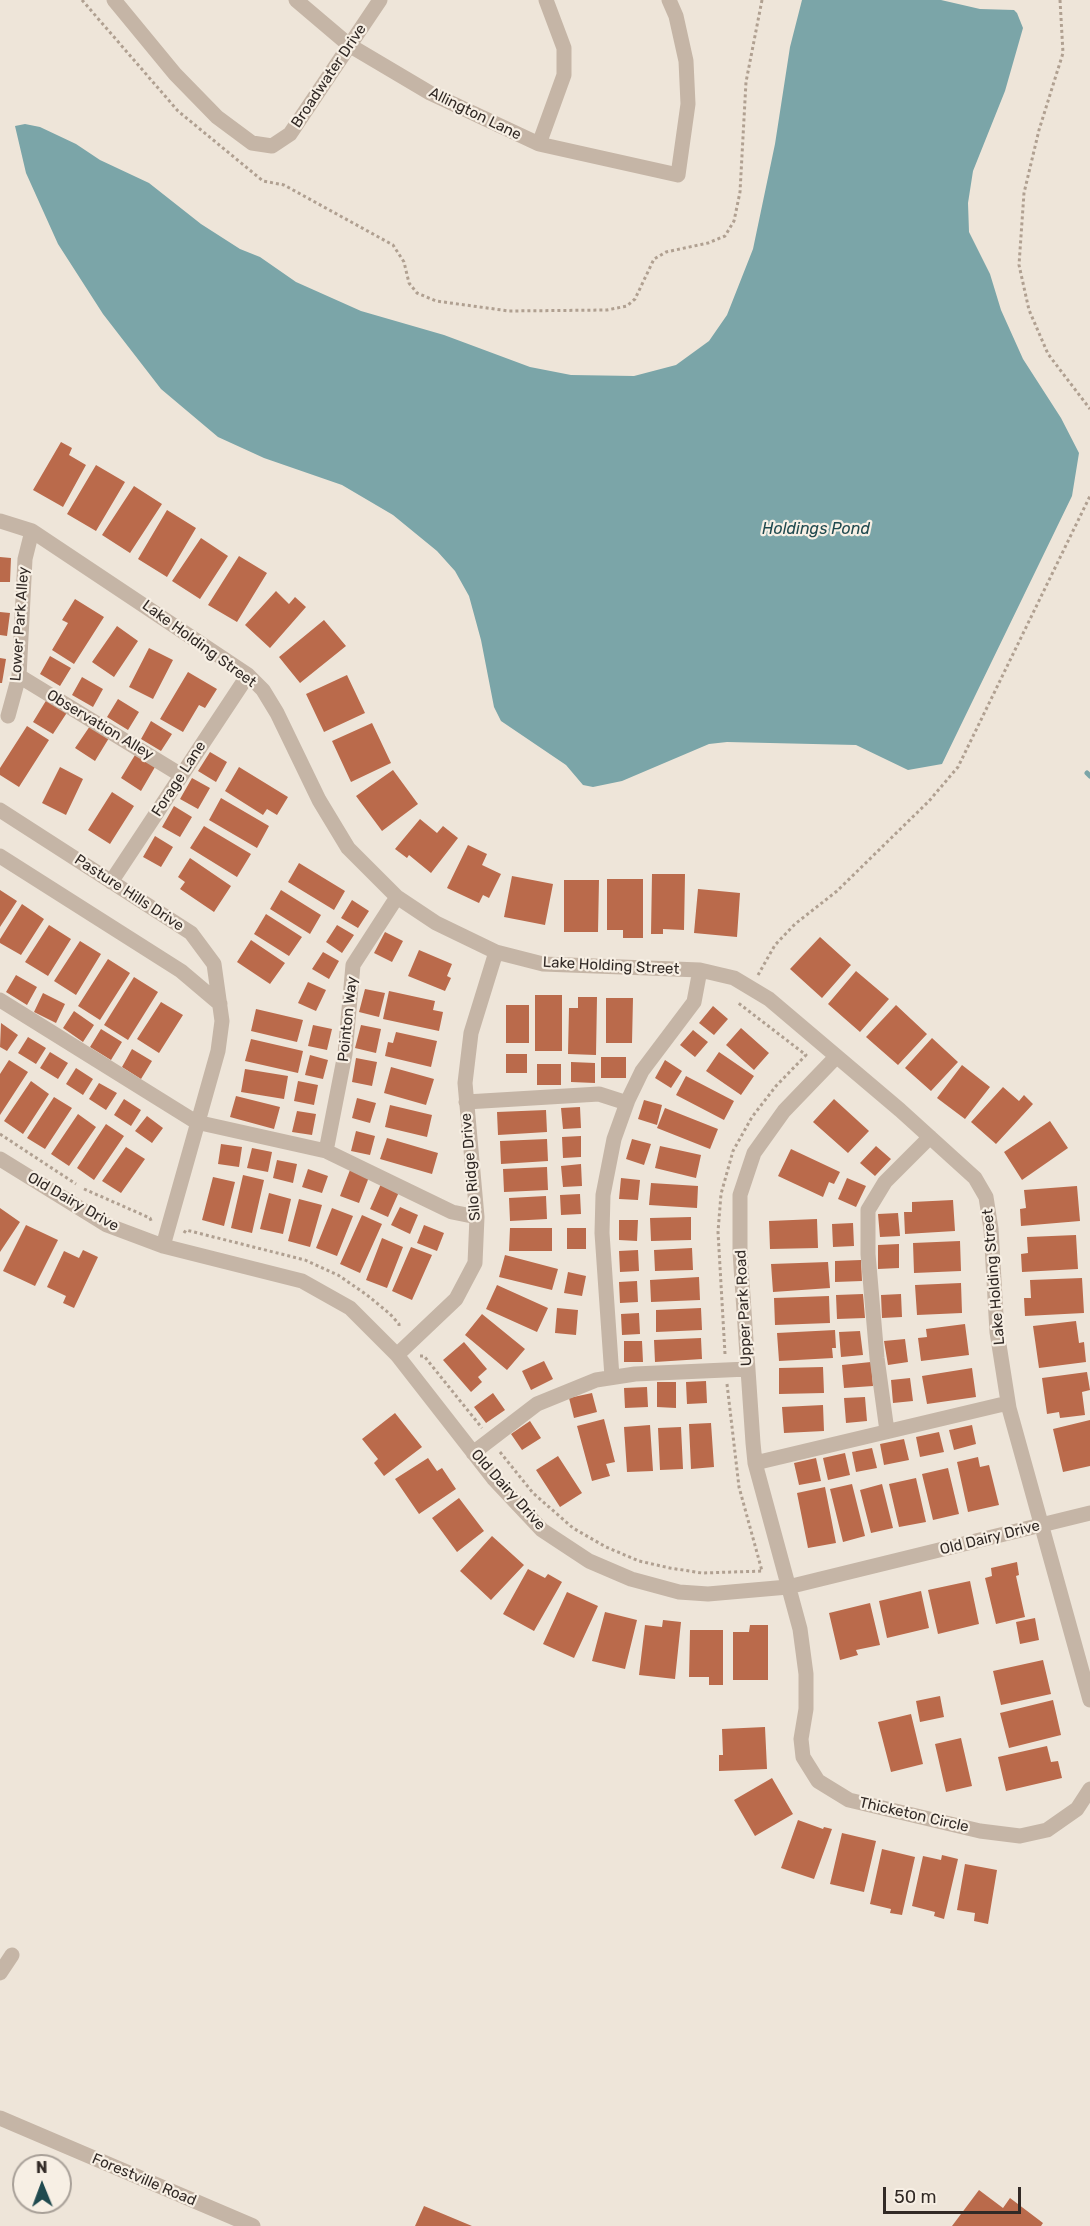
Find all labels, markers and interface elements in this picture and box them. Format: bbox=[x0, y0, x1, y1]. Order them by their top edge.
street label: Broadwater Drive bbox=[288, 21, 370, 131]
street label: Allington Lane bbox=[426, 84, 524, 144]
water label: Holdings Pond bbox=[762, 519, 870, 539]
street label: Lower Park Alley bbox=[7, 566, 33, 682]
street label: Lake Holding Street bbox=[138, 597, 260, 691]
street label: Observation Alley bbox=[43, 686, 157, 764]
street label: Forage Lane bbox=[148, 738, 210, 820]
street label: Pasture Hills Drive bbox=[71, 851, 187, 935]
street label: Lake Holding Street bbox=[542, 953, 680, 979]
street label: Pointon Way bbox=[335, 975, 361, 1063]
street label: Silo Ridge Drive bbox=[457, 1112, 485, 1222]
street label: Old Dairy Drive bbox=[24, 1169, 122, 1235]
street label: Lake Holding Street bbox=[979, 1208, 1009, 1346]
street label: Upper Park Road bbox=[732, 1249, 756, 1367]
street label: Old Dairy Drive bbox=[467, 1446, 549, 1534]
street label: Old Dairy Drive bbox=[938, 1517, 1042, 1559]
street label: Thicketon Circle bbox=[857, 1794, 971, 1836]
street label: Forestville Road bbox=[89, 2150, 199, 2210]
north arrow bbox=[12, 2154, 72, 2214]
text: N bbox=[36, 2158, 48, 2177]
scale bar bbox=[886, 2175, 1024, 2213]
text: 50 m bbox=[894, 2186, 937, 2208]

